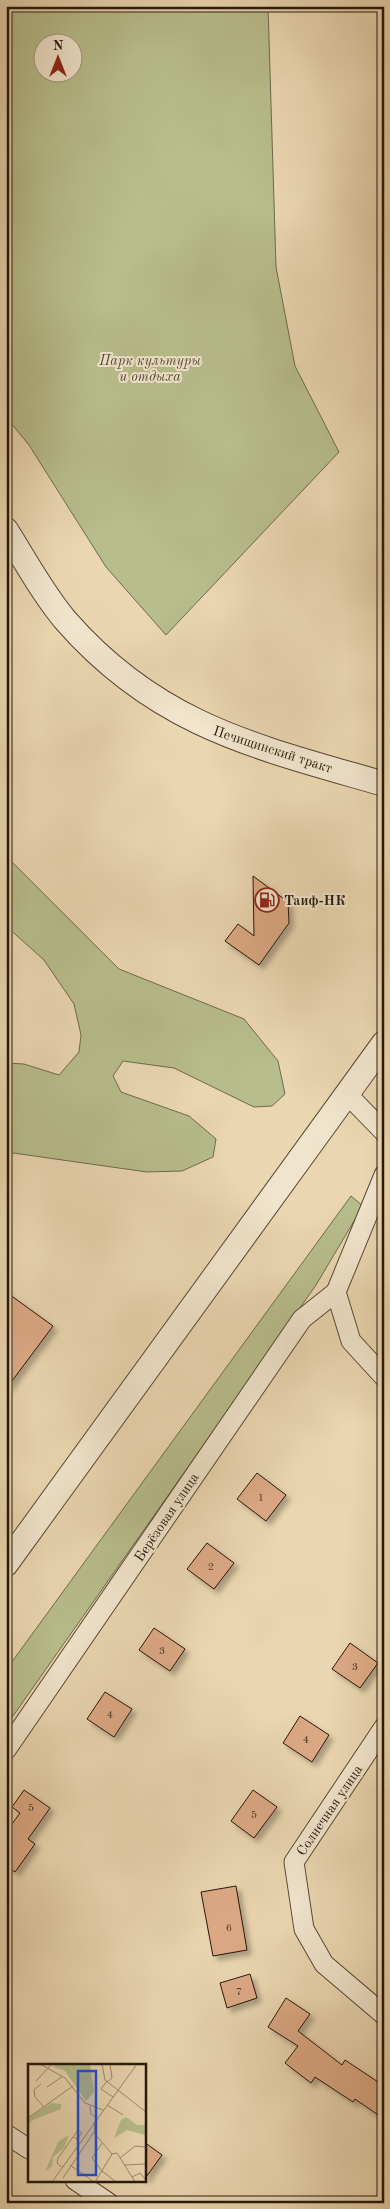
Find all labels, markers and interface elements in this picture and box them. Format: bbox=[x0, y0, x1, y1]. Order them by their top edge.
north arrow bbox=[32, 32, 82, 82]
text: N bbox=[53, 39, 64, 53]
park label: Парк культуры и отдыха bbox=[98, 354, 201, 384]
street label: Печищинский тракт bbox=[211, 724, 334, 776]
fuel station icon: Таиф-НК bbox=[254, 887, 280, 913]
place label: Таиф-НК bbox=[284, 894, 346, 909]
street label: Берёзовая улица bbox=[132, 1471, 202, 1564]
house number: 1 bbox=[258, 1493, 264, 1504]
house number: 2 bbox=[208, 1562, 214, 1573]
house number: 3 bbox=[159, 1646, 165, 1657]
house number: 3 bbox=[352, 1662, 358, 1673]
house number: 4 bbox=[107, 1710, 113, 1721]
house number: 4 bbox=[303, 1735, 309, 1746]
street label: Солнечная улица bbox=[294, 1763, 365, 1858]
house number: 5 bbox=[28, 1803, 34, 1814]
house number: 5 bbox=[251, 1810, 257, 1821]
house number: 6 bbox=[226, 1923, 232, 1934]
house number: 7 bbox=[236, 1987, 242, 1998]
inset map bbox=[28, 2064, 145, 2182]

